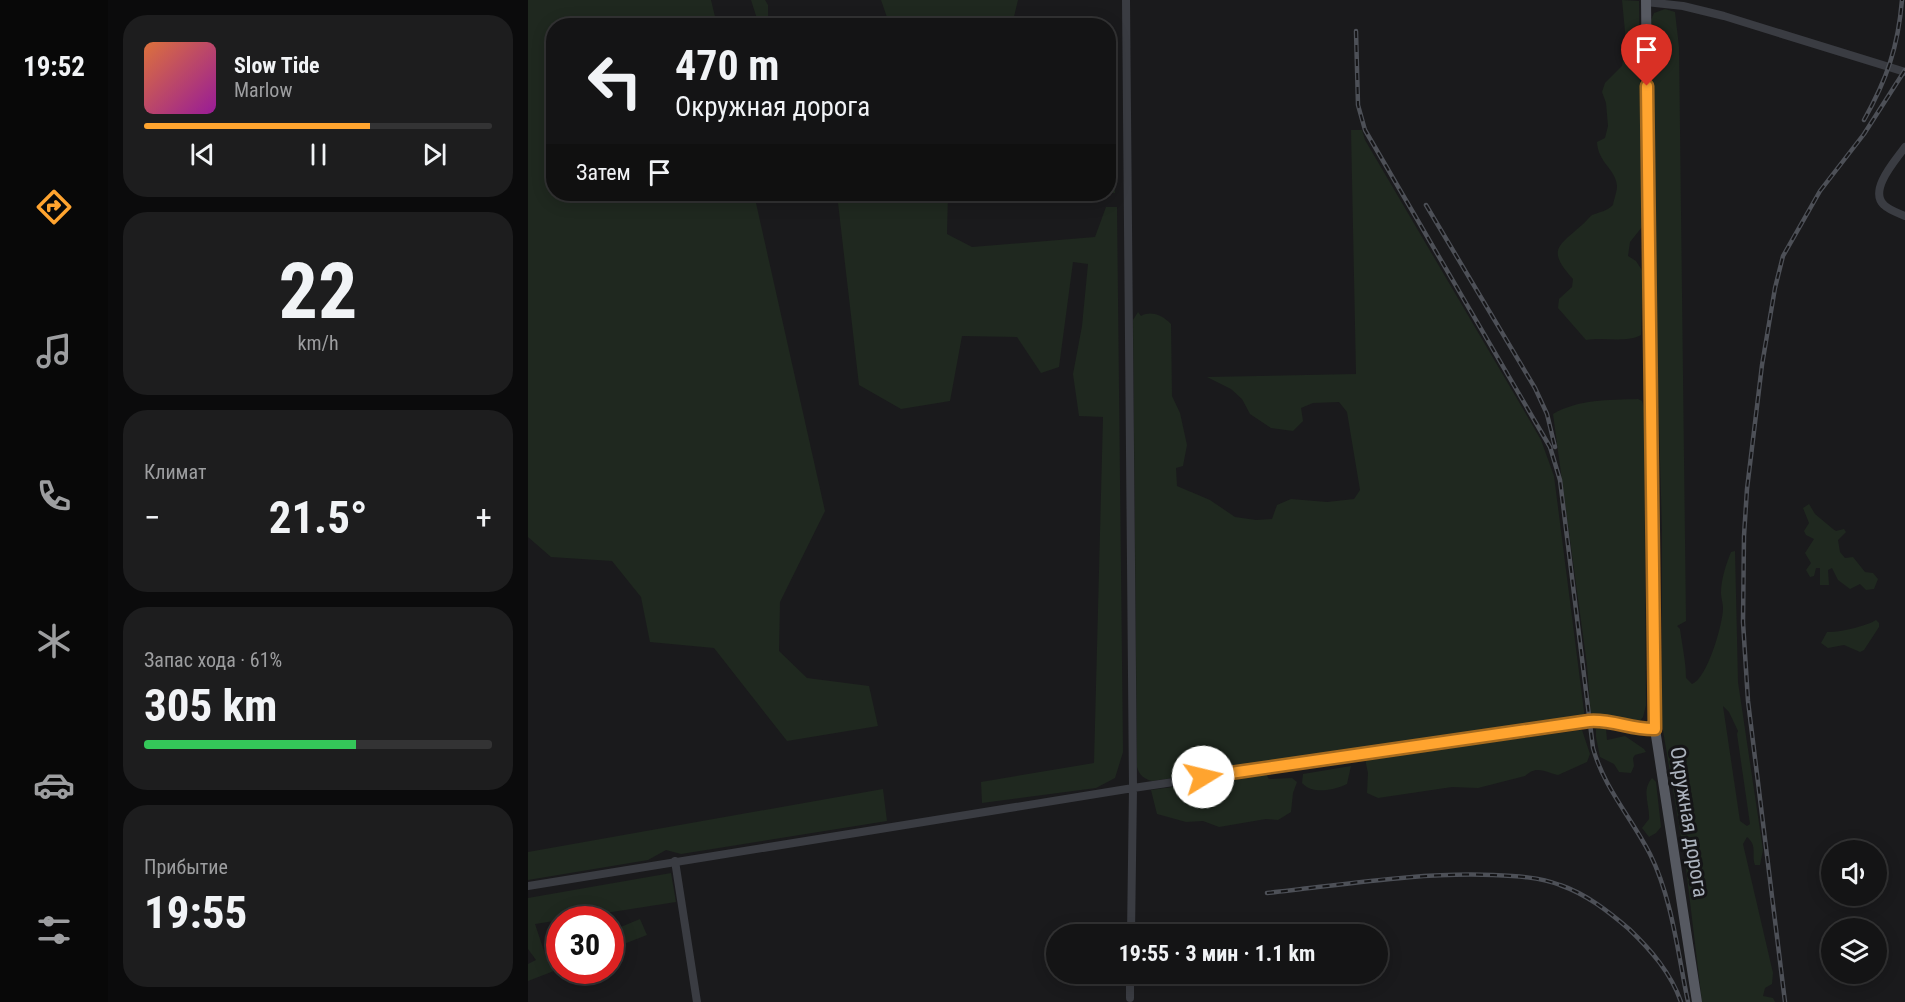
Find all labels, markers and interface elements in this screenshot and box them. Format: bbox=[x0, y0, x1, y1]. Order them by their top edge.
pin bbox=[1621, 24, 1672, 86]
icon: arrive bbox=[1630, 33, 1663, 66]
text: 470 m bbox=[675, 41, 780, 90]
icon: left bbox=[576, 42, 654, 120]
text: 19:52 bbox=[23, 51, 85, 83]
text: Slow Tide bbox=[234, 53, 320, 78]
text: Marlow bbox=[234, 78, 292, 102]
text: Окружная дорога bbox=[675, 91, 870, 123]
icon: previous bbox=[186, 138, 219, 171]
icon: pause bbox=[302, 138, 335, 171]
icon: next bbox=[418, 138, 451, 171]
icon: arrive bbox=[643, 156, 676, 189]
text: Затем bbox=[576, 160, 631, 185]
icon: directions bbox=[33, 186, 75, 228]
text: 22 bbox=[279, 246, 357, 337]
icon: music bbox=[33, 330, 75, 372]
text: km/h bbox=[297, 331, 339, 355]
text: Климат bbox=[144, 460, 206, 484]
icon: phone bbox=[33, 475, 75, 517]
text: 21.5° bbox=[269, 491, 367, 544]
text: − bbox=[144, 498, 161, 537]
text: + bbox=[476, 498, 492, 537]
icon: climate bbox=[33, 620, 75, 662]
text: Запас хода · 61% bbox=[144, 648, 282, 672]
text: 305 km bbox=[144, 679, 277, 732]
position arrow bbox=[1171, 745, 1235, 809]
street label: Окружная дорога bbox=[1665, 745, 1713, 899]
icon: car bbox=[33, 764, 75, 806]
map controls bbox=[1821, 840, 1887, 984]
button: sound bbox=[1821, 840, 1887, 906]
text: Прибытие bbox=[144, 855, 228, 879]
text: 19:55 bbox=[144, 886, 247, 939]
speed limit sign: 30 bbox=[546, 906, 624, 984]
icon: filters bbox=[33, 909, 75, 951]
button: layers bbox=[1821, 918, 1887, 984]
text: 19:55 · 3 мин · 1.1 km bbox=[1119, 941, 1315, 966]

